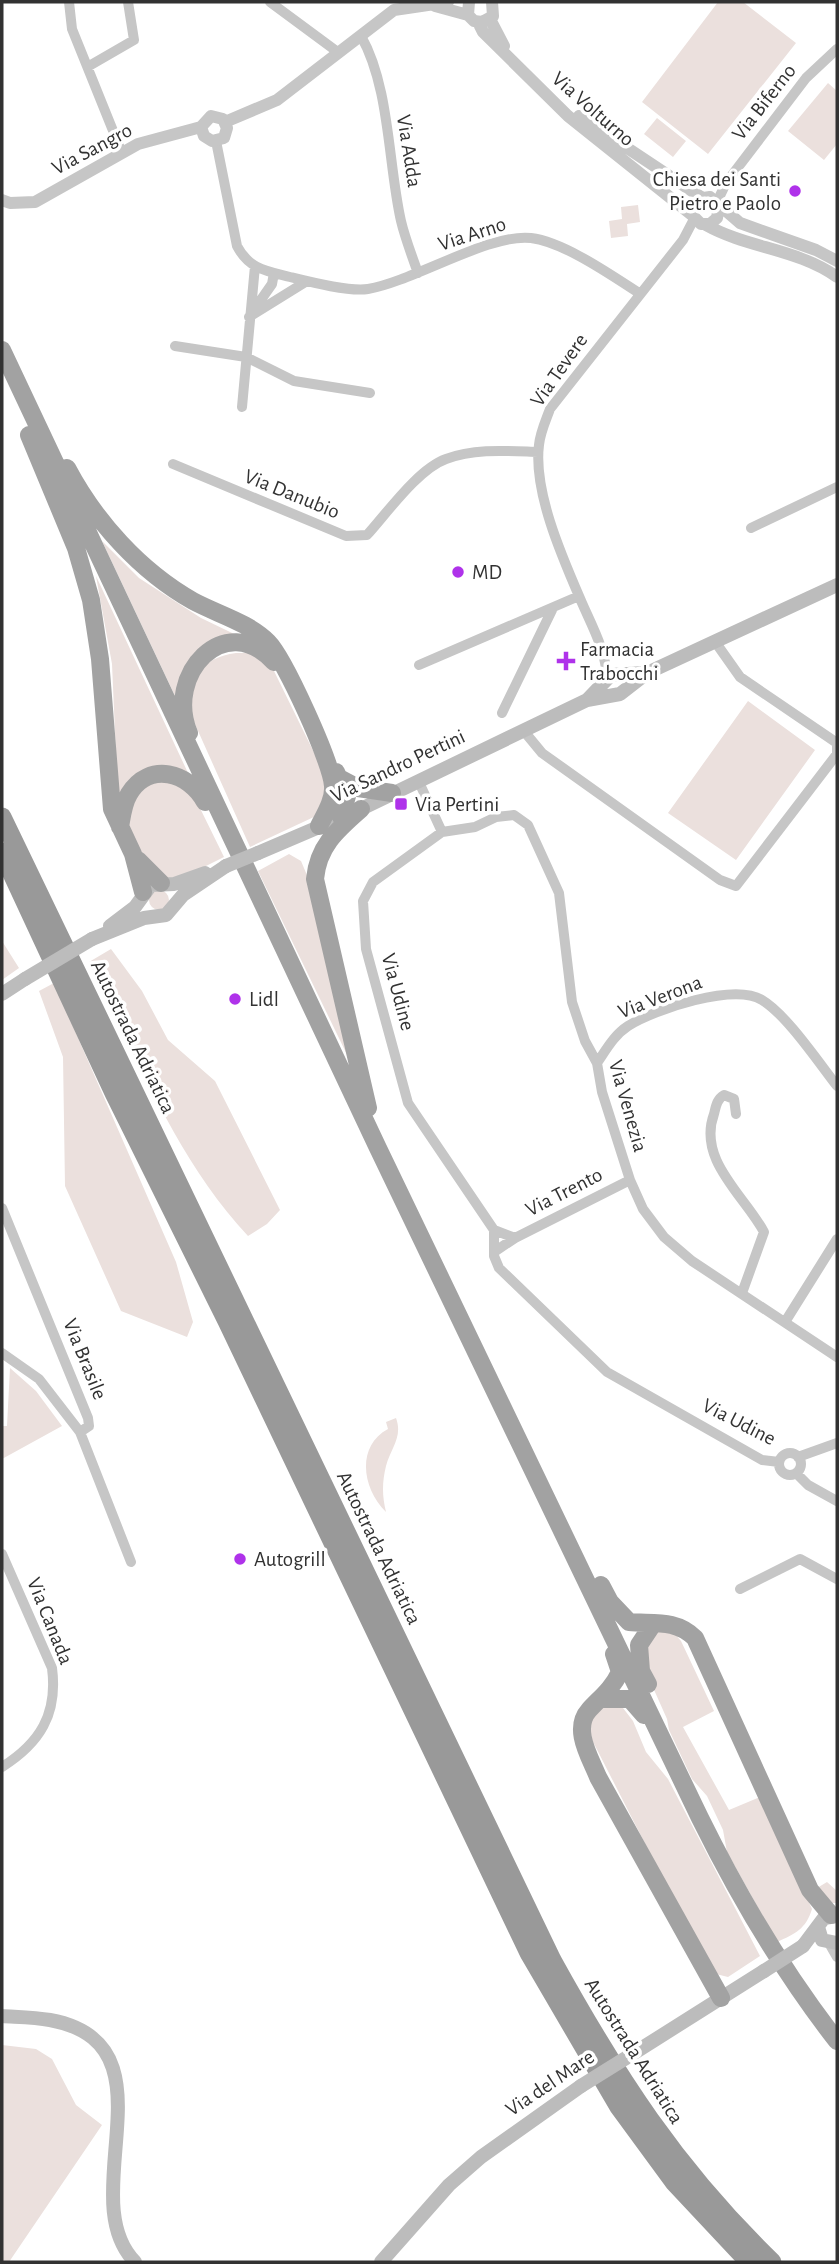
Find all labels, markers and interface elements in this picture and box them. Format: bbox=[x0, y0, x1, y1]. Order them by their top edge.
street label: Via Biferno bbox=[728, 60, 800, 144]
street label: Via Volturno bbox=[548, 68, 638, 150]
street label: Via Adda bbox=[393, 113, 425, 189]
street label: Via Sangro bbox=[49, 119, 135, 179]
place label: Chiesa dei Santi Pietro e Paolo bbox=[653, 169, 781, 214]
marker: Chiesa dei Santi Pietro e Paolo bbox=[787, 183, 803, 199]
street label: Via Arno bbox=[435, 213, 509, 255]
street label: Via Tevere bbox=[526, 330, 592, 410]
street label: Via Danubio bbox=[241, 465, 343, 523]
place label: MD bbox=[472, 562, 502, 583]
marker: MD bbox=[450, 564, 466, 580]
place label: Farmacia Trabocchi bbox=[580, 639, 659, 684]
marker: Farmacia Trabocchi bbox=[558, 653, 574, 669]
street label: Via Sandro Pertini bbox=[328, 726, 468, 806]
place label: Via Pertini bbox=[415, 794, 499, 815]
marker: Via Pertini bbox=[393, 796, 409, 812]
street label: Via Udine bbox=[378, 951, 418, 1033]
street label: Autostrada Adriatica bbox=[87, 957, 179, 1117]
street label: Via Verona bbox=[615, 971, 705, 1023]
place label: Lidl bbox=[249, 989, 279, 1010]
marker: Lidl bbox=[227, 991, 243, 1007]
street label: Via Venezia bbox=[605, 1058, 651, 1155]
street label: Via Trento bbox=[522, 1164, 606, 1220]
street label: Via Brasile bbox=[59, 1316, 111, 1402]
street label: Via Udine bbox=[699, 1395, 779, 1449]
street label: Autostrada Adriatica bbox=[333, 1468, 425, 1628]
place label: Autogrill bbox=[254, 1549, 326, 1570]
marker: Autogrill bbox=[232, 1551, 248, 1567]
street label: Via Canada bbox=[23, 1575, 77, 1668]
street label: Autostrada Adriatica bbox=[581, 1974, 687, 2128]
street label: Via del Mare bbox=[502, 2046, 598, 2120]

